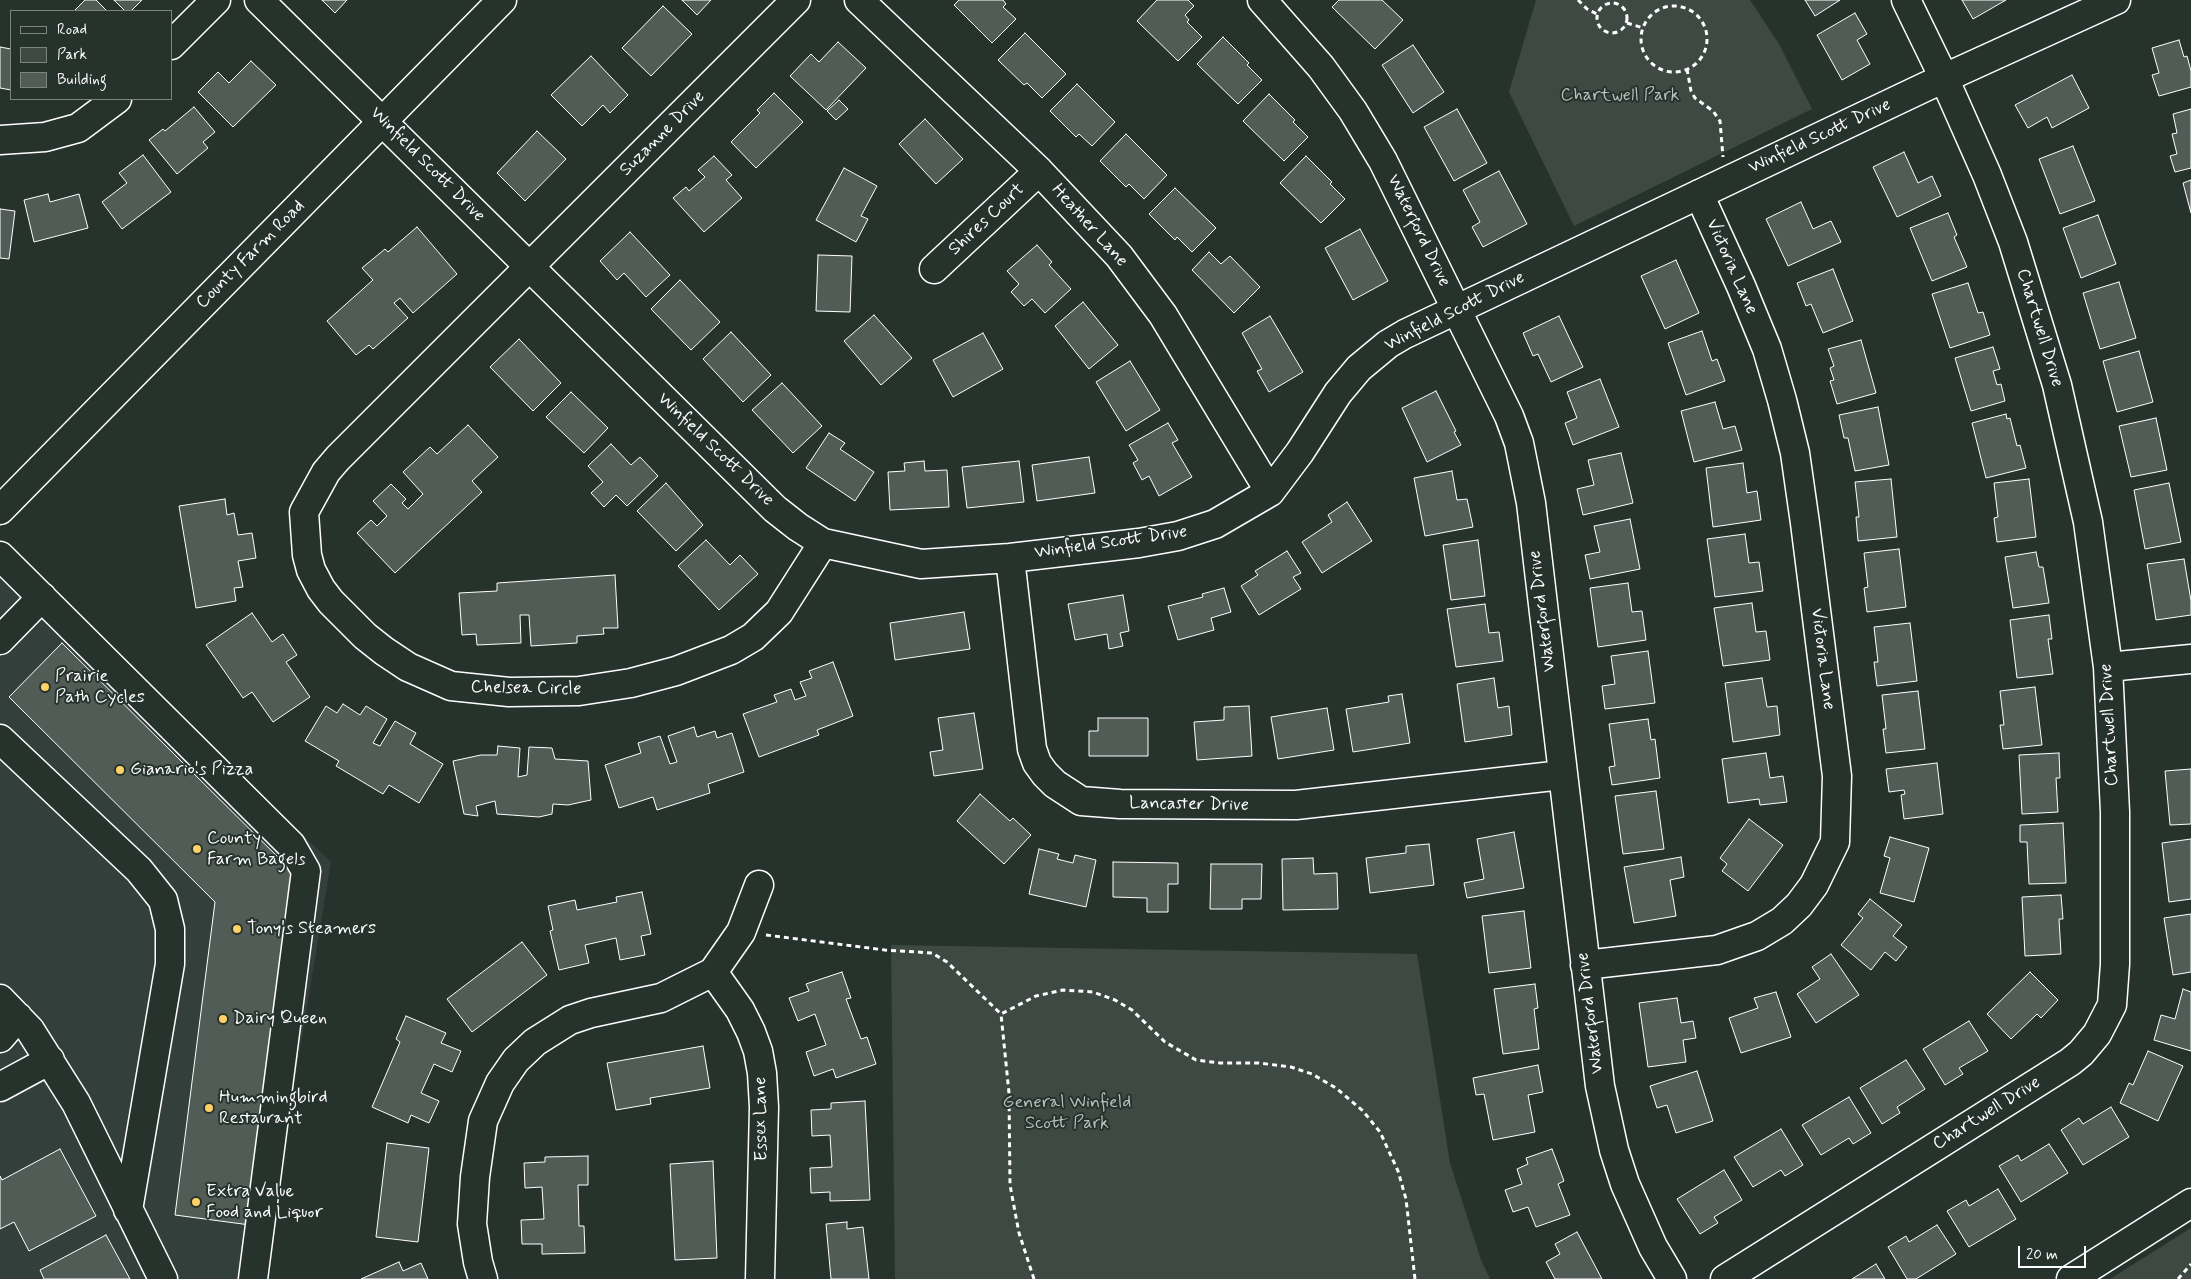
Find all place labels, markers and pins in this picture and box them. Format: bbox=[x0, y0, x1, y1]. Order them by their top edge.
place label: Prairie Path Cycles bbox=[55, 666, 145, 709]
marker: Prairie Path Cycles bbox=[39, 681, 51, 693]
place label: Gianario's Pizza bbox=[130, 759, 253, 781]
marker: Gianario's Pizza bbox=[114, 764, 126, 776]
place label: County Farm Bagels bbox=[207, 828, 306, 871]
marker: County Farm Bagels bbox=[191, 843, 203, 855]
place label: Tony's Steamers bbox=[247, 918, 376, 940]
marker: Tony's Steamers bbox=[231, 923, 243, 935]
place label: Dairy Queen bbox=[233, 1008, 327, 1030]
marker: Dairy Queen bbox=[217, 1013, 229, 1025]
place label: Hummingbird Restaurant bbox=[219, 1087, 328, 1130]
marker: Hummingbird Restaurant bbox=[203, 1102, 215, 1114]
place label: Extra Value Food and Liquor bbox=[206, 1181, 323, 1224]
marker: Extra Value Food and Liquor bbox=[190, 1196, 202, 1208]

